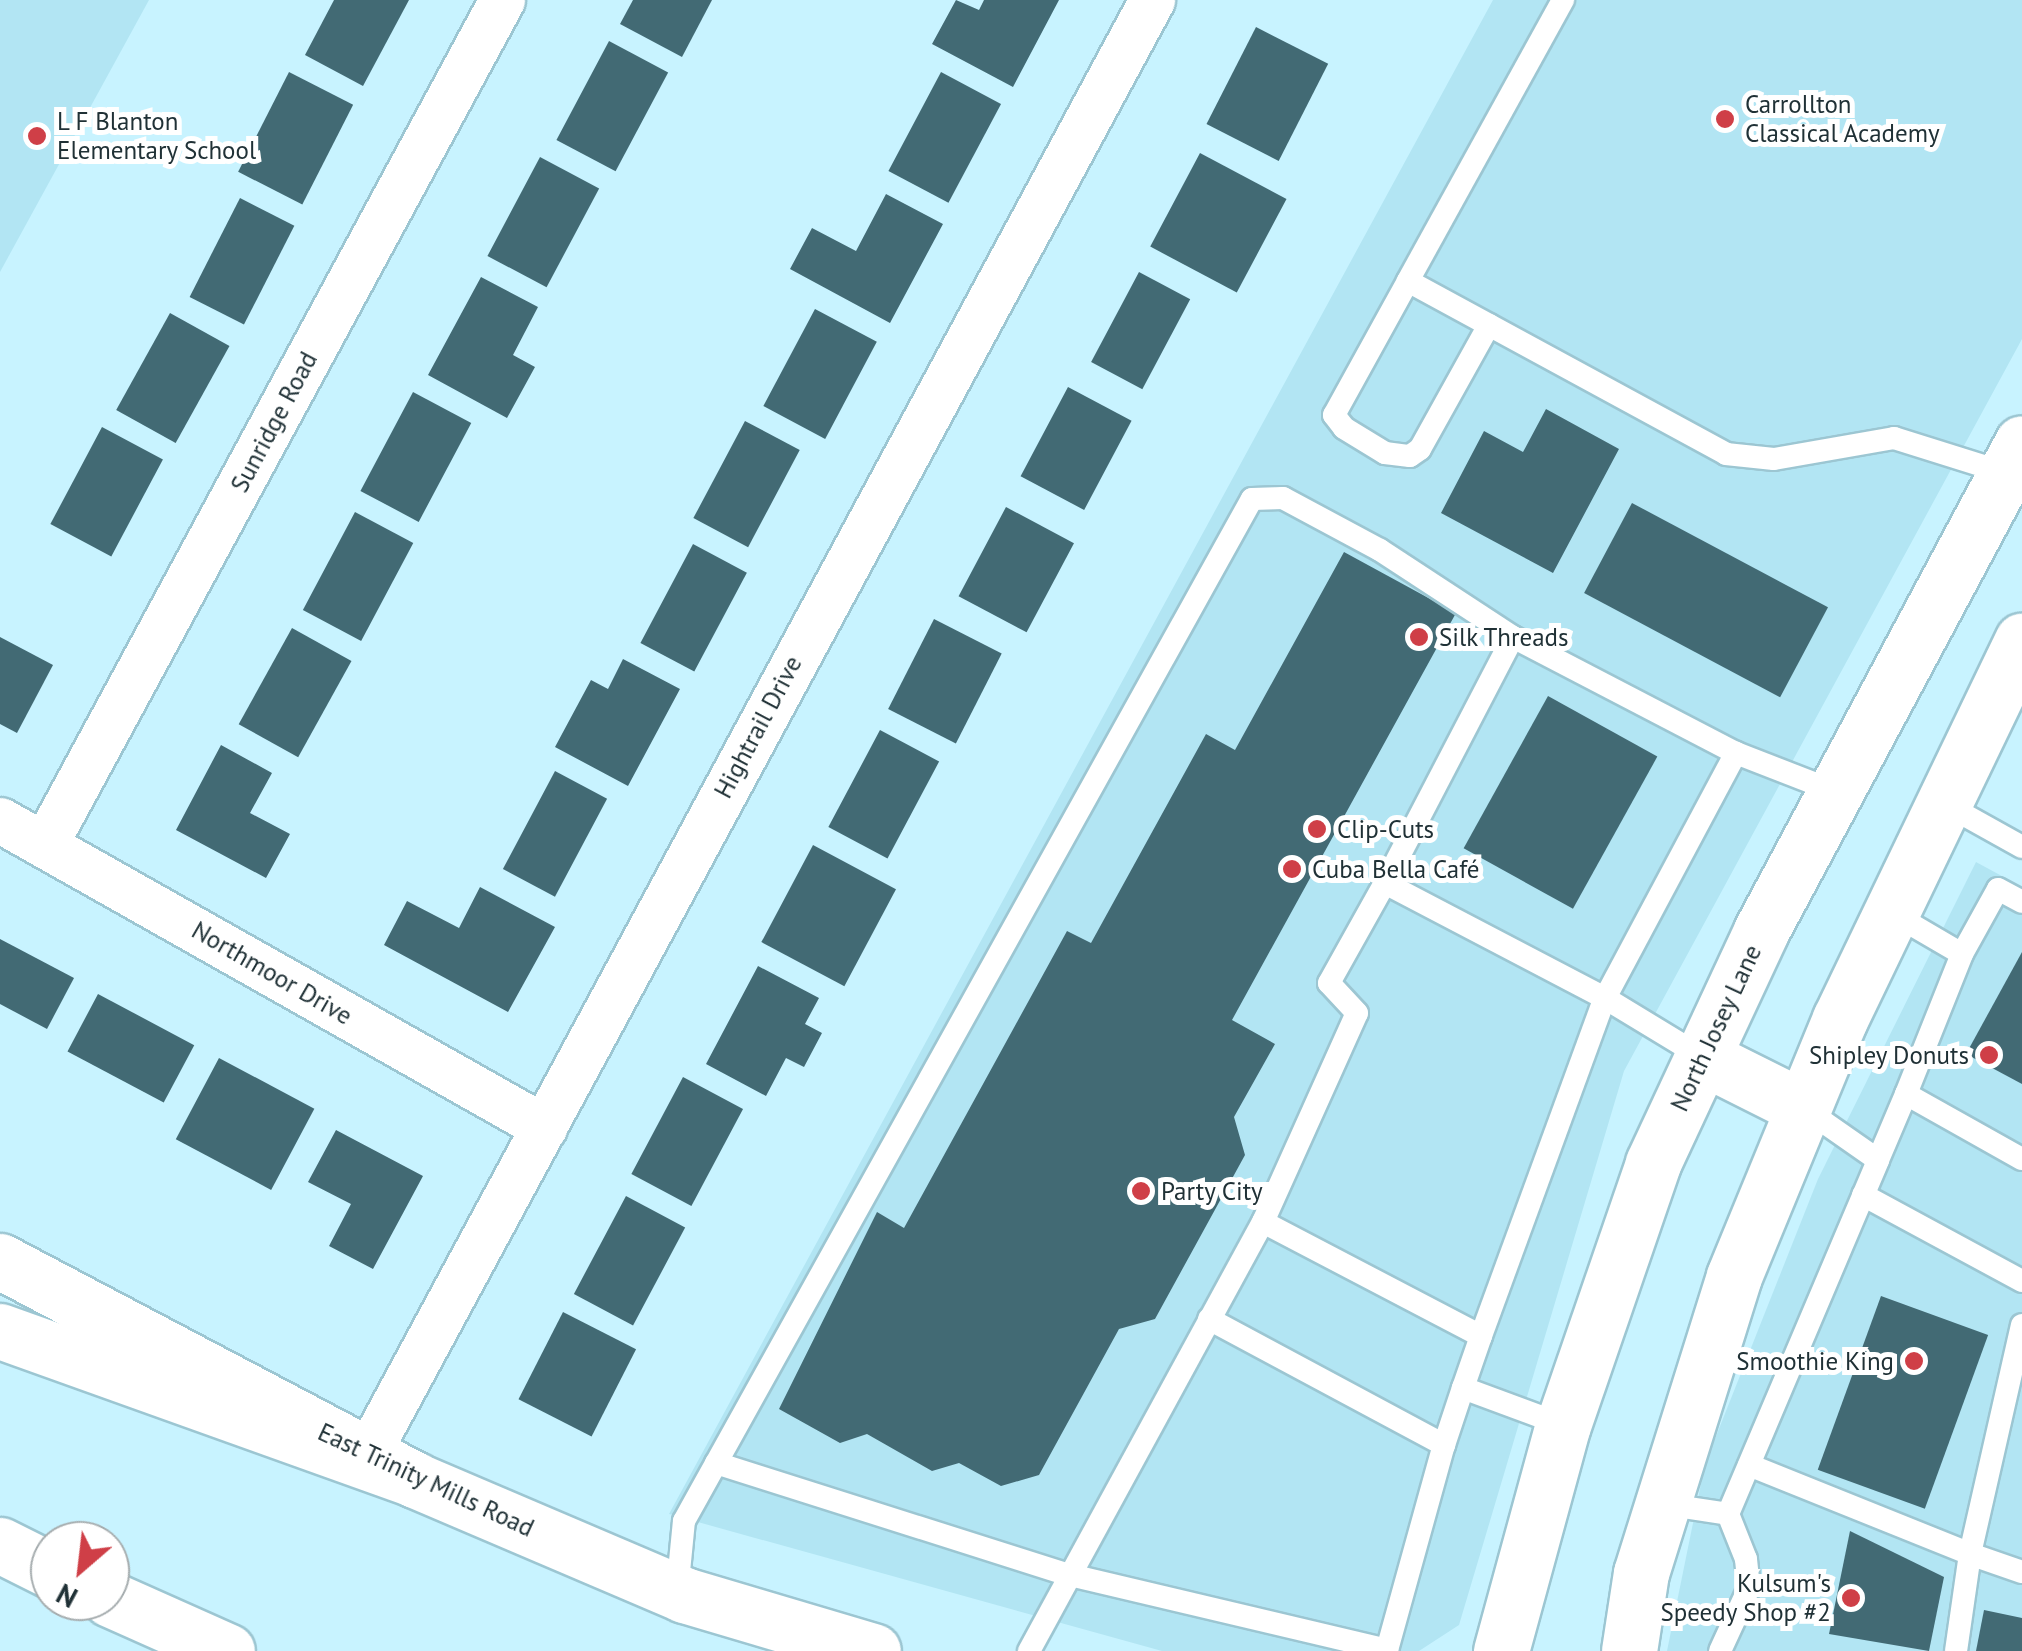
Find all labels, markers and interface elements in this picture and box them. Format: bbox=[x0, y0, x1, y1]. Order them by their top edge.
place label: Carrollton Classical Academy bbox=[1745, 90, 1940, 149]
place label: L F Blanton Elementary School bbox=[57, 107, 257, 166]
marker: Carrollton Classical Academy bbox=[1714, 108, 1736, 130]
marker: L F Blanton Elementary School bbox=[26, 125, 48, 147]
street label: Sunridge Road bbox=[224, 347, 324, 497]
place label: Silk Threads bbox=[1439, 622, 1570, 652]
marker: Silk Threads bbox=[1408, 626, 1430, 648]
street label: Hightrail Drive bbox=[708, 651, 808, 803]
place label: Clip-Cuts bbox=[1337, 814, 1434, 844]
marker: Clip-Cuts bbox=[1306, 818, 1328, 840]
place label: Cuba Bella Café bbox=[1312, 854, 1480, 884]
marker: Cuba Bella Café bbox=[1281, 858, 1303, 880]
street label: Northmoor Drive bbox=[187, 915, 357, 1031]
street label: North Josey Lane bbox=[1664, 940, 1768, 1116]
place label: Shipley Donuts bbox=[1808, 1040, 1969, 1070]
marker: Shipley Donuts bbox=[1978, 1044, 2000, 1066]
place label: Party City bbox=[1161, 1176, 1264, 1206]
marker: Party City bbox=[1130, 1180, 1152, 1202]
place label: Smoothie King bbox=[1736, 1346, 1894, 1376]
marker: Smoothie King bbox=[1903, 1350, 1925, 1372]
street label: East Trinity Mills Road bbox=[313, 1416, 539, 1544]
north arrow bbox=[30, 1521, 130, 1621]
place label: Kulsum's Speedy Shop #2 bbox=[1660, 1569, 1831, 1628]
text: N bbox=[50, 1576, 83, 1617]
marker: Kulsum's Speedy Shop #2 bbox=[1840, 1587, 1862, 1609]

